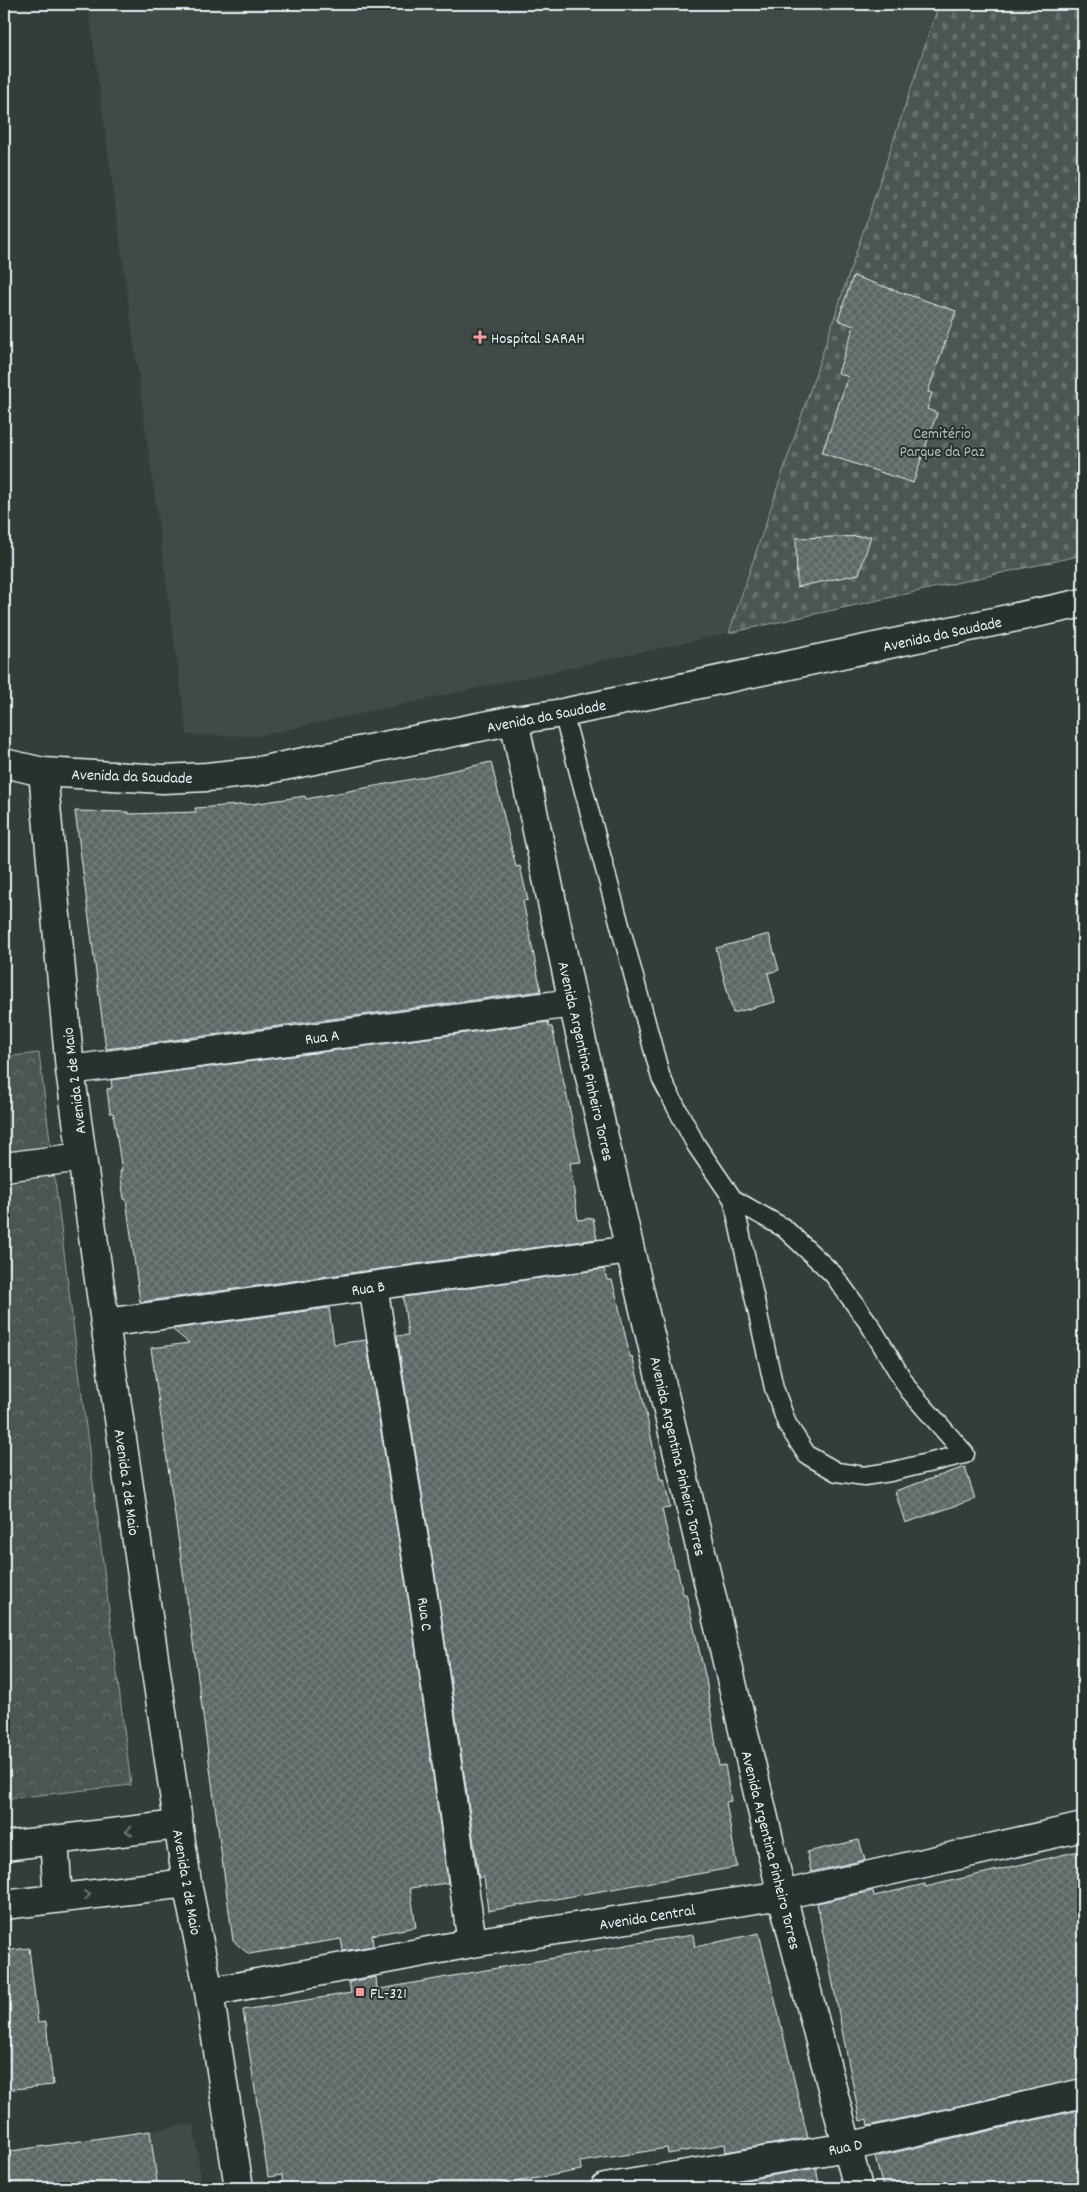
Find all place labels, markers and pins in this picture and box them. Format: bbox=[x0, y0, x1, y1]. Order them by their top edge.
place label: Hospital SARAH bbox=[491, 328, 585, 351]
marker: Hospital SARAH bbox=[473, 330, 487, 344]
place label: FL-321 bbox=[370, 1983, 407, 2006]
marker: FL-321 bbox=[354, 1986, 366, 1998]

